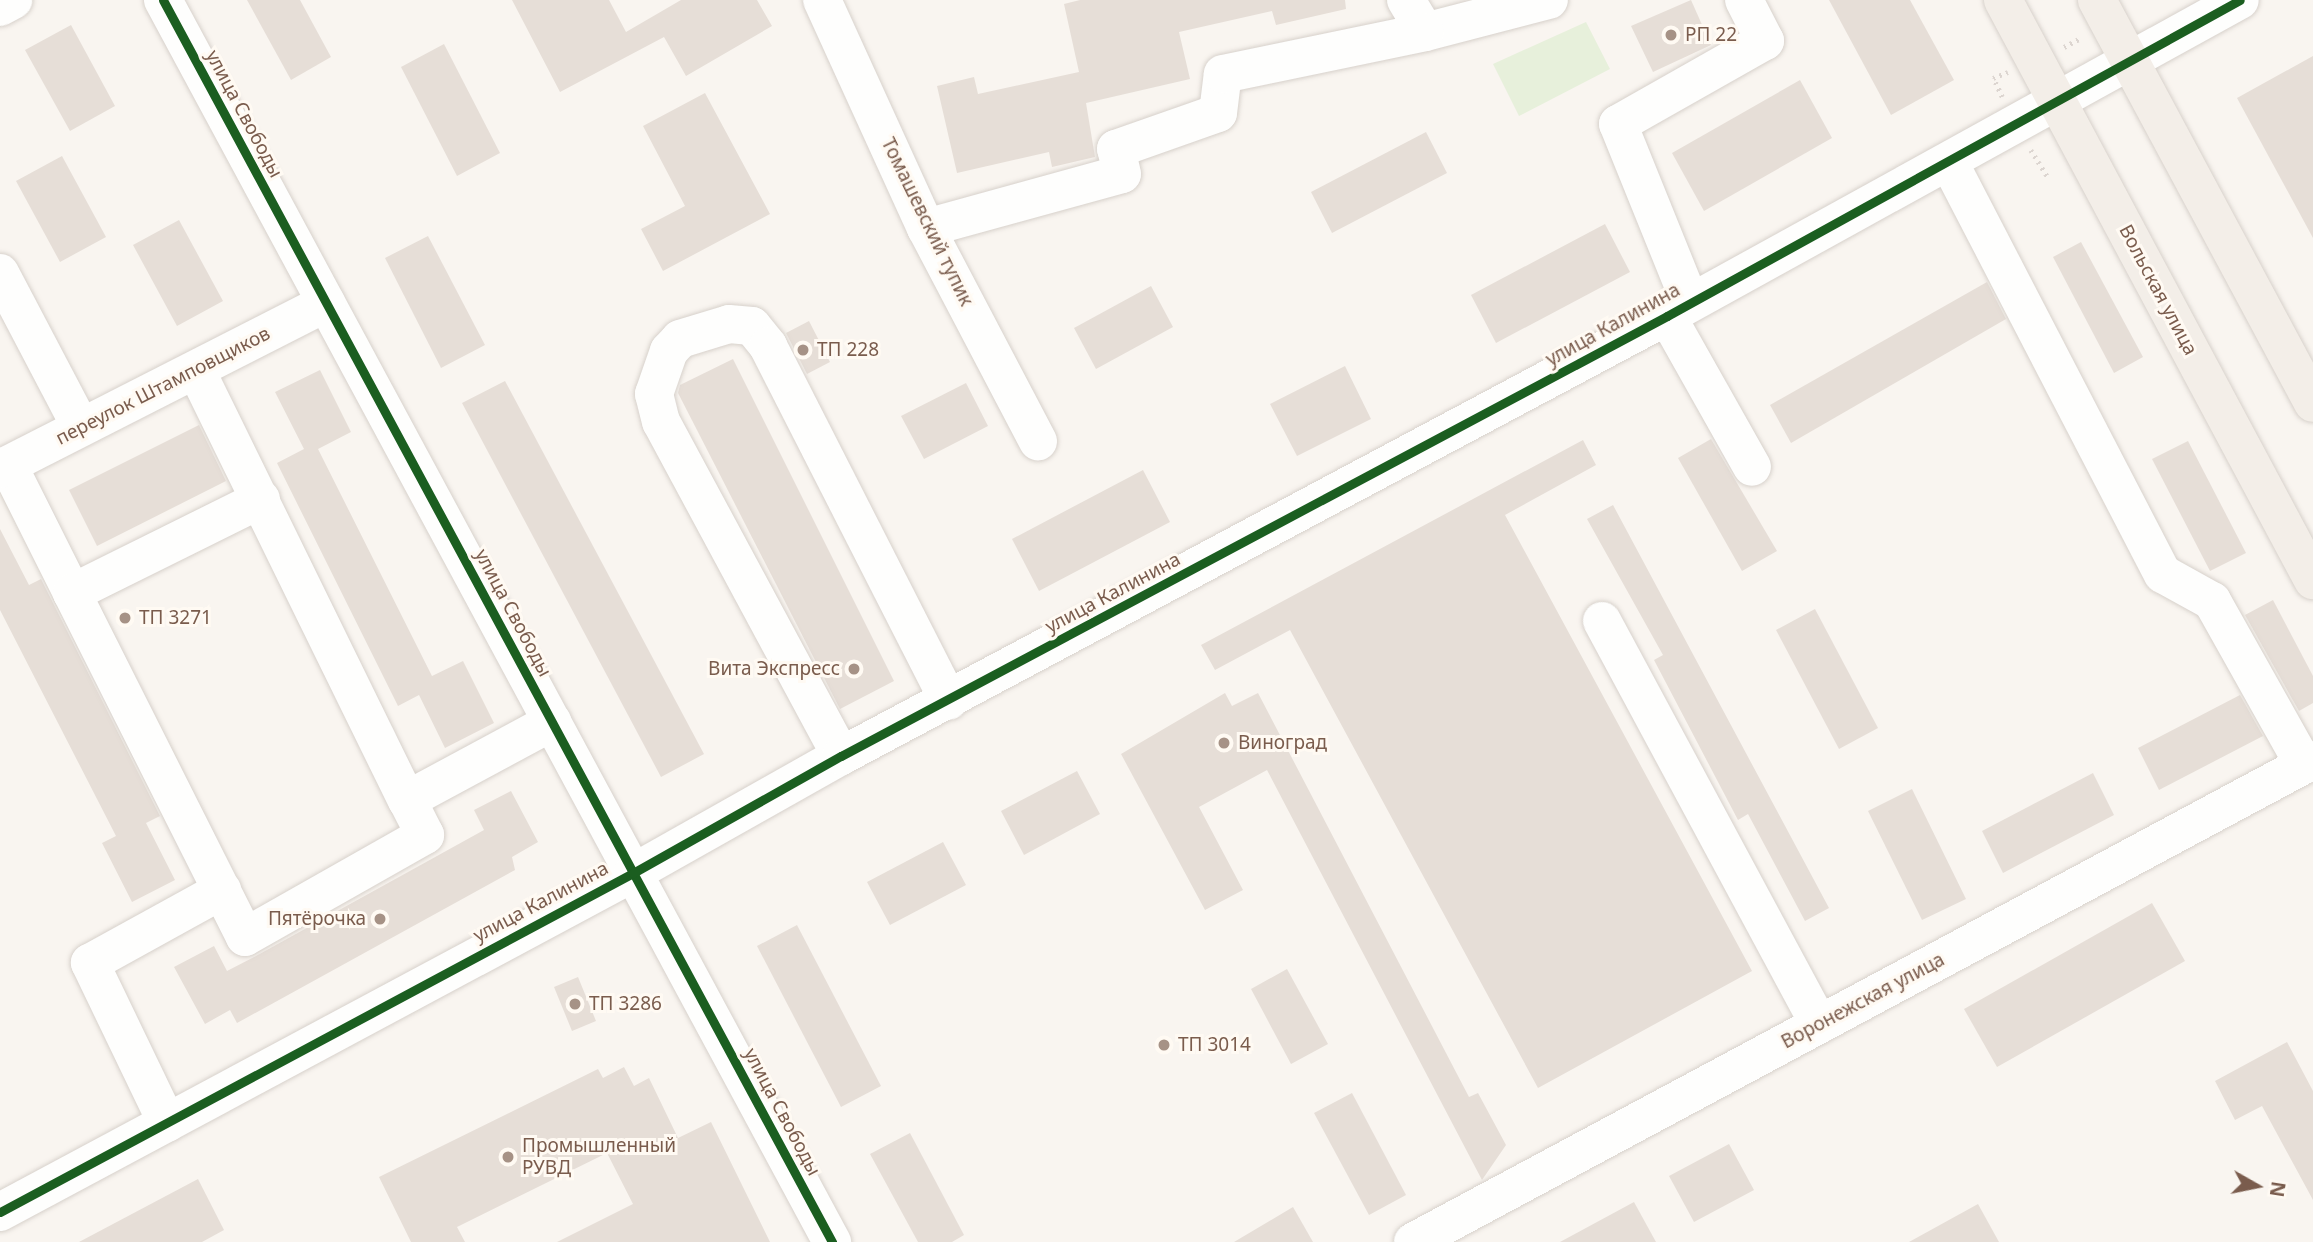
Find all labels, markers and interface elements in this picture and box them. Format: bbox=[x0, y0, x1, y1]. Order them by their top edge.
place label: РП 22 bbox=[1685, 24, 1737, 46]
marker: РП 22 bbox=[1663, 27, 1679, 43]
street label: улица Свободы bbox=[201, 46, 287, 182]
street label: Томашевский тупик bbox=[876, 134, 978, 310]
street label: Вольская улица bbox=[2114, 221, 2202, 359]
street label: улица Калинина bbox=[1542, 279, 1684, 371]
street label: переулок Штамповщиков bbox=[52, 322, 274, 450]
place label: ТП 228 bbox=[817, 339, 879, 361]
marker: ТП 228 bbox=[795, 342, 811, 358]
street label: улица Свободы bbox=[470, 545, 556, 681]
street label: улица Калинина bbox=[1042, 548, 1184, 638]
place label: ТП 3271 bbox=[139, 607, 212, 629]
marker: ТП 3271 bbox=[117, 610, 133, 626]
place label: Вита Экспресс bbox=[708, 658, 840, 680]
marker: Вита Экспресс bbox=[846, 661, 862, 677]
place label: Виноград bbox=[1238, 732, 1327, 754]
marker: Виноград bbox=[1216, 735, 1232, 751]
street label: улица Калинина bbox=[470, 857, 612, 947]
place label: Пятёрочка bbox=[268, 908, 366, 930]
marker: Пятёрочка bbox=[372, 911, 388, 927]
street label: Воронежская улица bbox=[1777, 948, 1949, 1054]
place label: ТП 3286 bbox=[589, 993, 662, 1015]
marker: ТП 3286 bbox=[567, 996, 583, 1012]
place label: ТП 3014 bbox=[1178, 1034, 1251, 1056]
marker: ТП 3014 bbox=[1156, 1037, 1172, 1053]
street label: улица Свободы bbox=[739, 1044, 825, 1180]
place label: Промышленный РУВД bbox=[522, 1135, 676, 1179]
marker: Промышленный РУВД bbox=[500, 1149, 516, 1165]
north arrow bbox=[2222, 1151, 2292, 1221]
text: N bbox=[2264, 1180, 2292, 1199]

